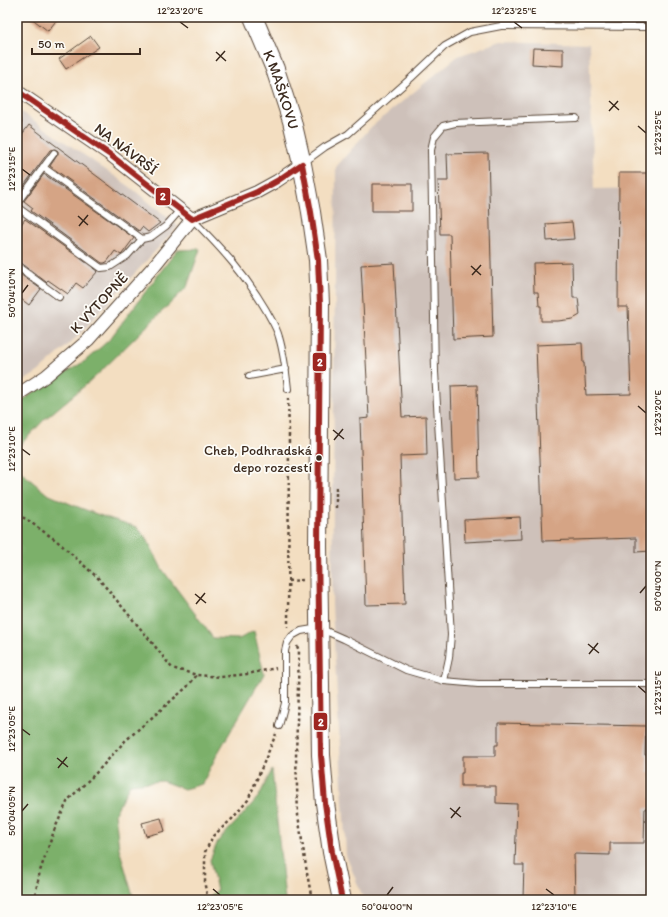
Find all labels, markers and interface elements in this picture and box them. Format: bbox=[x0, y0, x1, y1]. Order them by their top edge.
text: 12°23'20"E bbox=[157, 4, 203, 17]
text: 12°23'25"E bbox=[491, 4, 537, 17]
scale bar bbox=[32, 30, 140, 56]
text: 50 m bbox=[38, 37, 64, 51]
street label: K MAŠKOVU bbox=[259, 47, 303, 131]
text: 12°23'25"E bbox=[651, 110, 664, 156]
street label: NA NÁVRŠÍ bbox=[91, 119, 161, 179]
text: 12°23'15"E bbox=[5, 146, 18, 191]
line badge: 2 bbox=[155, 187, 171, 206]
text: 2 bbox=[160, 190, 166, 203]
text: 50°04'10"N bbox=[5, 268, 18, 318]
street label: K VÝTOPNĚ bbox=[66, 269, 132, 337]
line badge: 2 bbox=[312, 352, 327, 372]
text: 2 bbox=[317, 356, 323, 369]
text: 12°23'20"E bbox=[651, 390, 664, 436]
text: 12°23'10"E bbox=[5, 426, 18, 472]
place label: Cheb, Podhradská depo rozcestí bbox=[204, 442, 313, 476]
marker: Cheb, Podhradská depo rozcestí bbox=[314, 453, 324, 463]
text: 50°04'00"N bbox=[651, 560, 664, 612]
text: 12°23'15"E bbox=[651, 670, 664, 715]
text: 12°23'05"E bbox=[5, 706, 18, 752]
line badge: 2 bbox=[313, 712, 328, 731]
text: 2 bbox=[318, 716, 324, 729]
text: 50°04'05"N bbox=[5, 786, 18, 836]
text: 12°23'05"E bbox=[197, 900, 243, 913]
text: 50°04'00"N bbox=[361, 900, 413, 913]
text: 12°23'10"E bbox=[531, 900, 577, 913]

